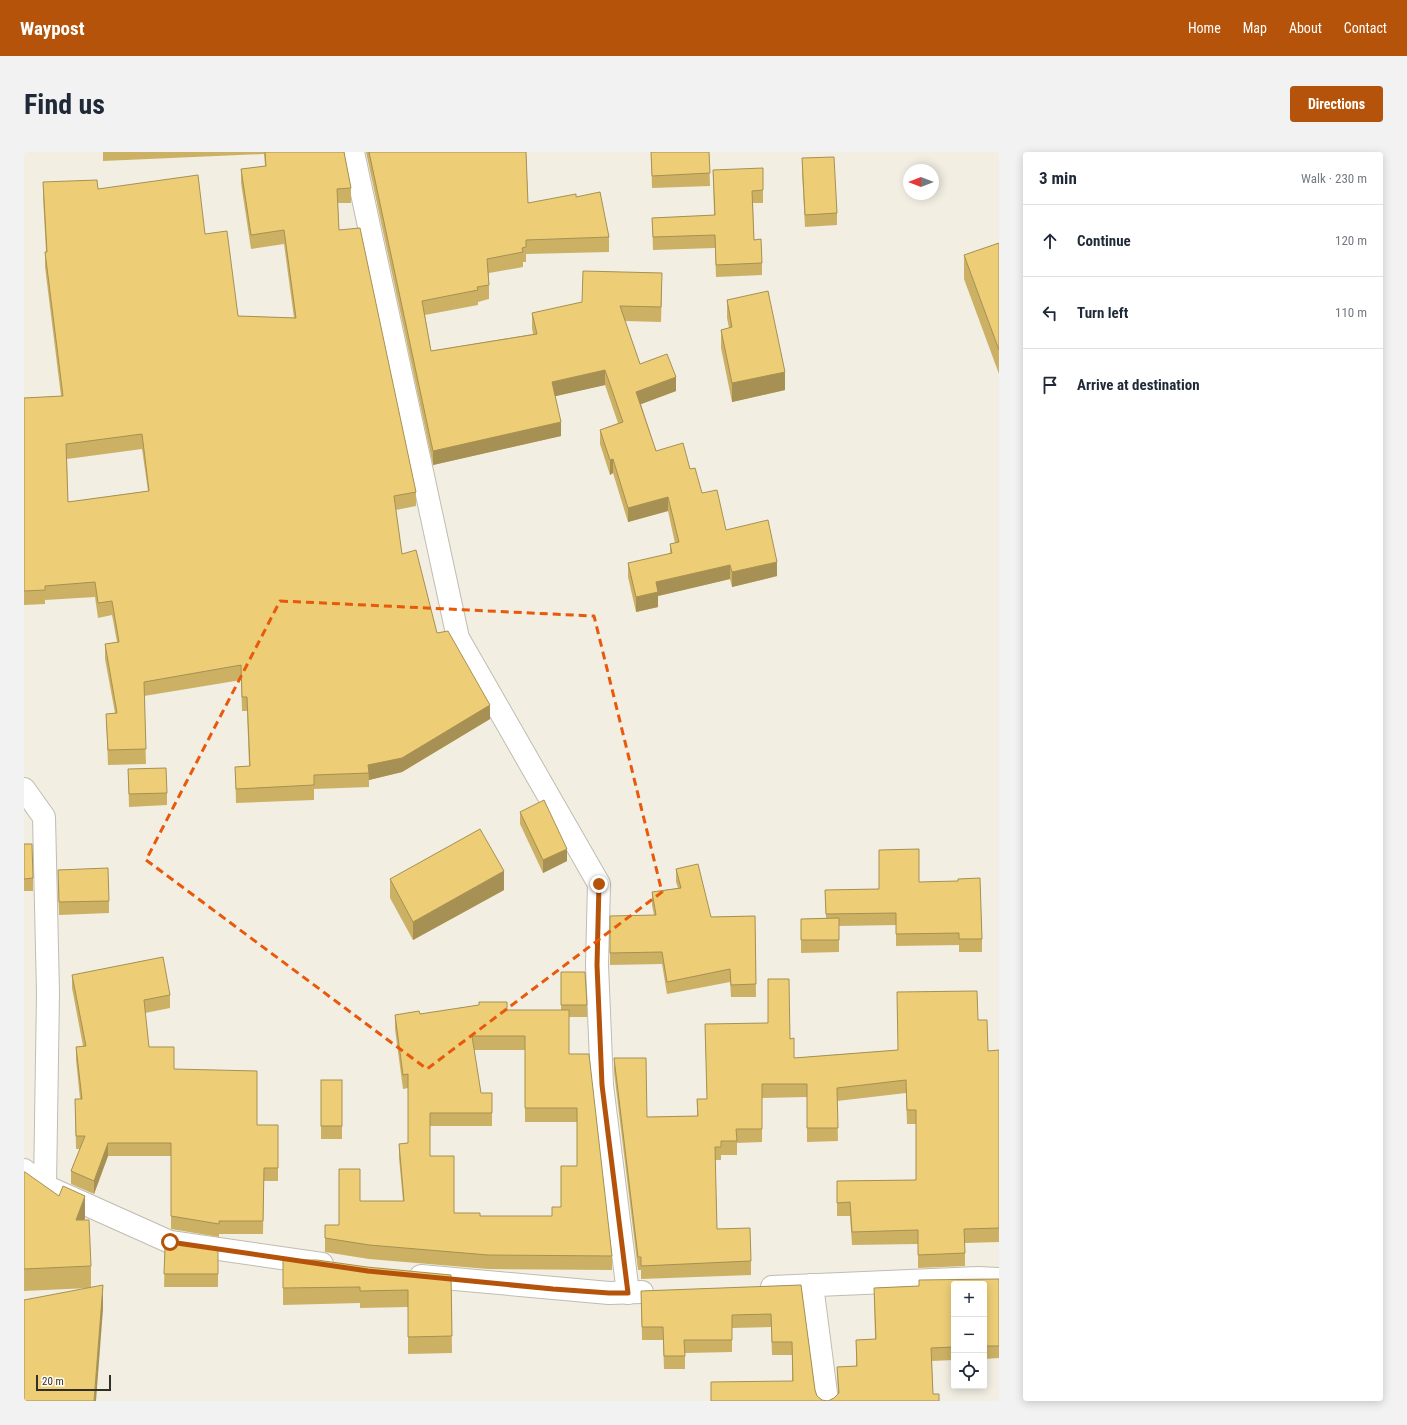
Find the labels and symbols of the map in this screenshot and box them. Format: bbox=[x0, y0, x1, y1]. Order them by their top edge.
north arrow bbox=[903, 164, 939, 200]
route end bbox=[590, 875, 608, 893]
route start bbox=[161, 1233, 179, 1251]
scale bar bbox=[36, 1373, 111, 1392]

